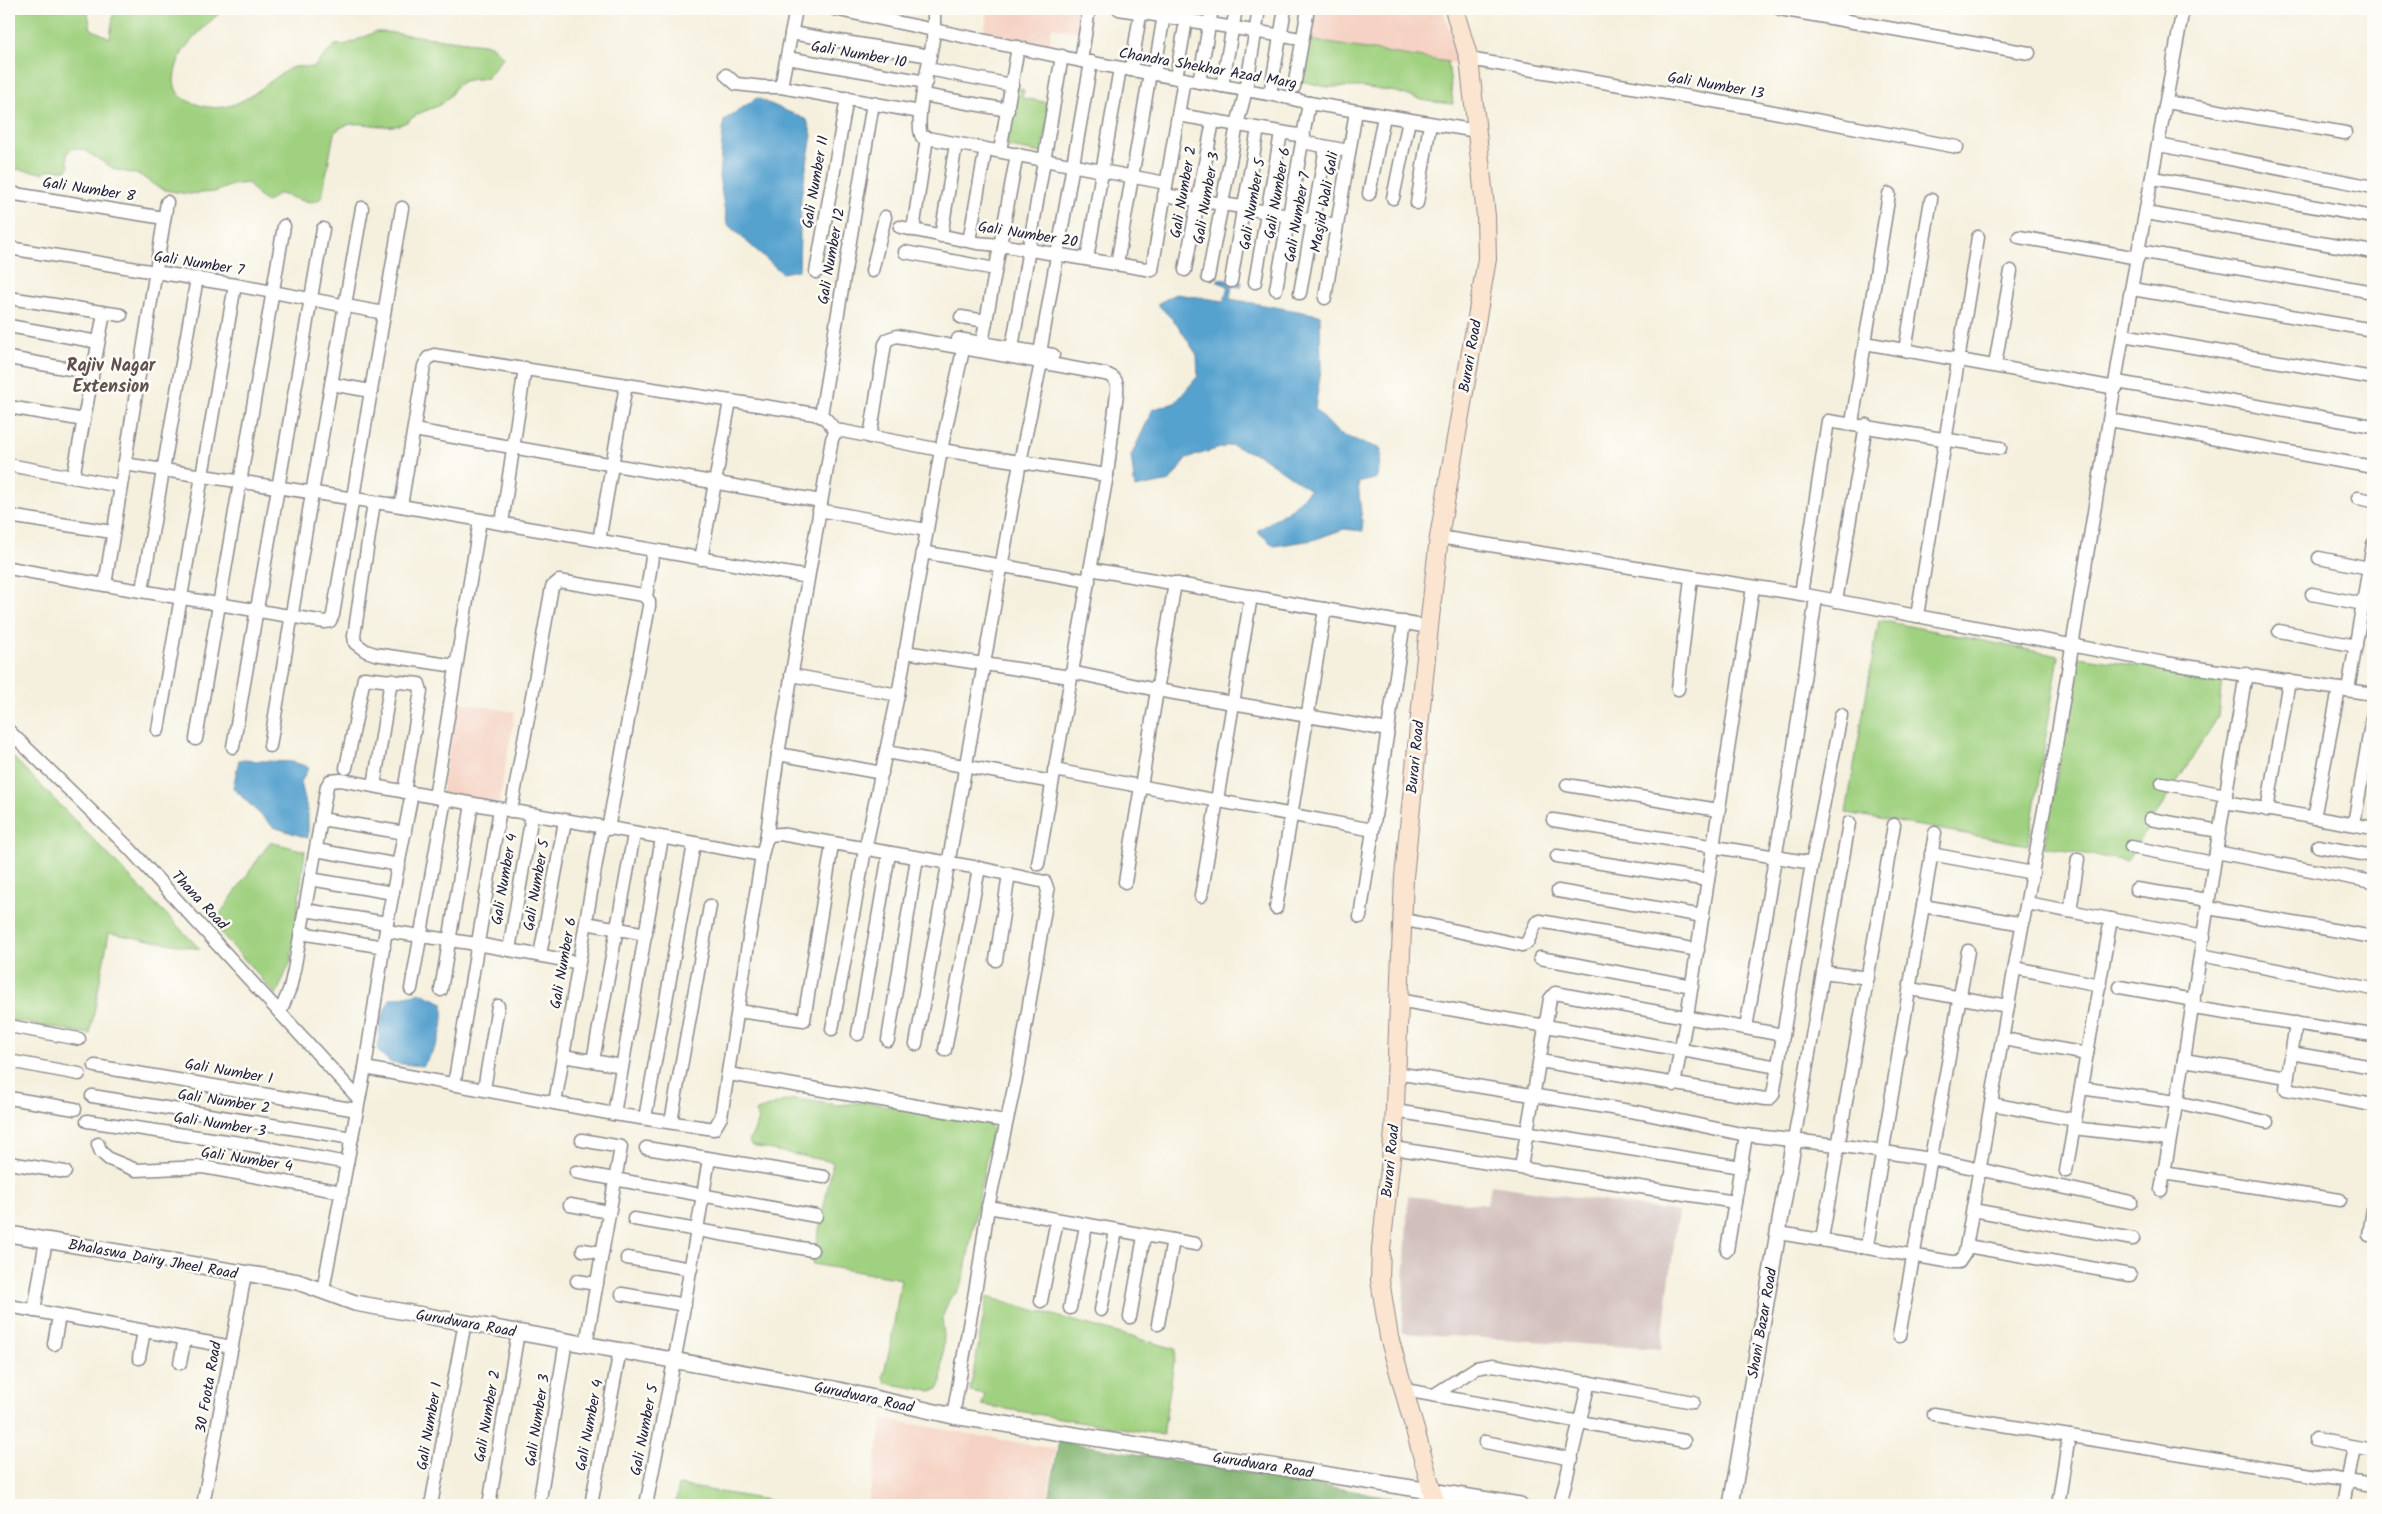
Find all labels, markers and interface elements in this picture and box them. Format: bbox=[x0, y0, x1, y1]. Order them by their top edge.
street label: Gali Number 10 bbox=[809, 35, 909, 75]
street label: Chandra Shekhar Azad Marg bbox=[1117, 41, 1299, 96]
street label: Gali Number 13 bbox=[1666, 66, 1766, 106]
street label: Gali Number 11 bbox=[796, 134, 836, 230]
street label: Gali Number 2 bbox=[1164, 144, 1204, 240]
street label: Gali Number 6 bbox=[1258, 145, 1298, 241]
street label: Masjid Wali Gali bbox=[1304, 149, 1346, 254]
street label: Gali Number 3 bbox=[1187, 150, 1227, 246]
street label: Gali Number 5 bbox=[1233, 156, 1273, 252]
street label: Gali Number 7 bbox=[1278, 169, 1318, 264]
street label: Gali Number 8 bbox=[41, 171, 138, 209]
street label: Gali Number 12 bbox=[812, 206, 852, 306]
street label: Gali Number 20 bbox=[976, 215, 1080, 255]
street label: Gali Number 7 bbox=[152, 245, 247, 283]
street label: Burari Road bbox=[1453, 317, 1489, 394]
district label: Rajiv Nagar Extension bbox=[67, 352, 157, 402]
street label: Burari Road bbox=[1400, 719, 1432, 795]
street label: Gali Number 4 bbox=[485, 831, 525, 927]
street label: Gali Number 5 bbox=[517, 837, 557, 933]
street label: Thana Road bbox=[165, 865, 234, 936]
street label: Gali Number 6 bbox=[544, 915, 584, 1011]
street label: Gali Number 1 bbox=[183, 1052, 275, 1092]
street label: Gali Number 2 bbox=[176, 1083, 272, 1121]
street label: Gali Number 3 bbox=[172, 1106, 268, 1144]
street label: Burari Road bbox=[1375, 1123, 1407, 1199]
street label: Gali Number 4 bbox=[199, 1141, 294, 1179]
street label: Bhalaswa Dairy Jheel Road bbox=[66, 1233, 240, 1287]
street label: Shani Bazar Road bbox=[1741, 1265, 1785, 1380]
street label: Gurudwara Road bbox=[414, 1303, 518, 1345]
street label: 30 Foota Road bbox=[189, 1339, 229, 1435]
street label: Gali Number 2 bbox=[468, 1368, 508, 1464]
street label: Gali Number 3 bbox=[519, 1372, 557, 1468]
street label: Gurudwara Road bbox=[812, 1376, 916, 1420]
street label: Gali Number 4 bbox=[569, 1377, 611, 1473]
street label: Gali Number 1 bbox=[410, 1380, 450, 1472]
street label: Gali Number 5 bbox=[624, 1382, 666, 1478]
street label: Gurudwara Road bbox=[1211, 1446, 1315, 1486]

